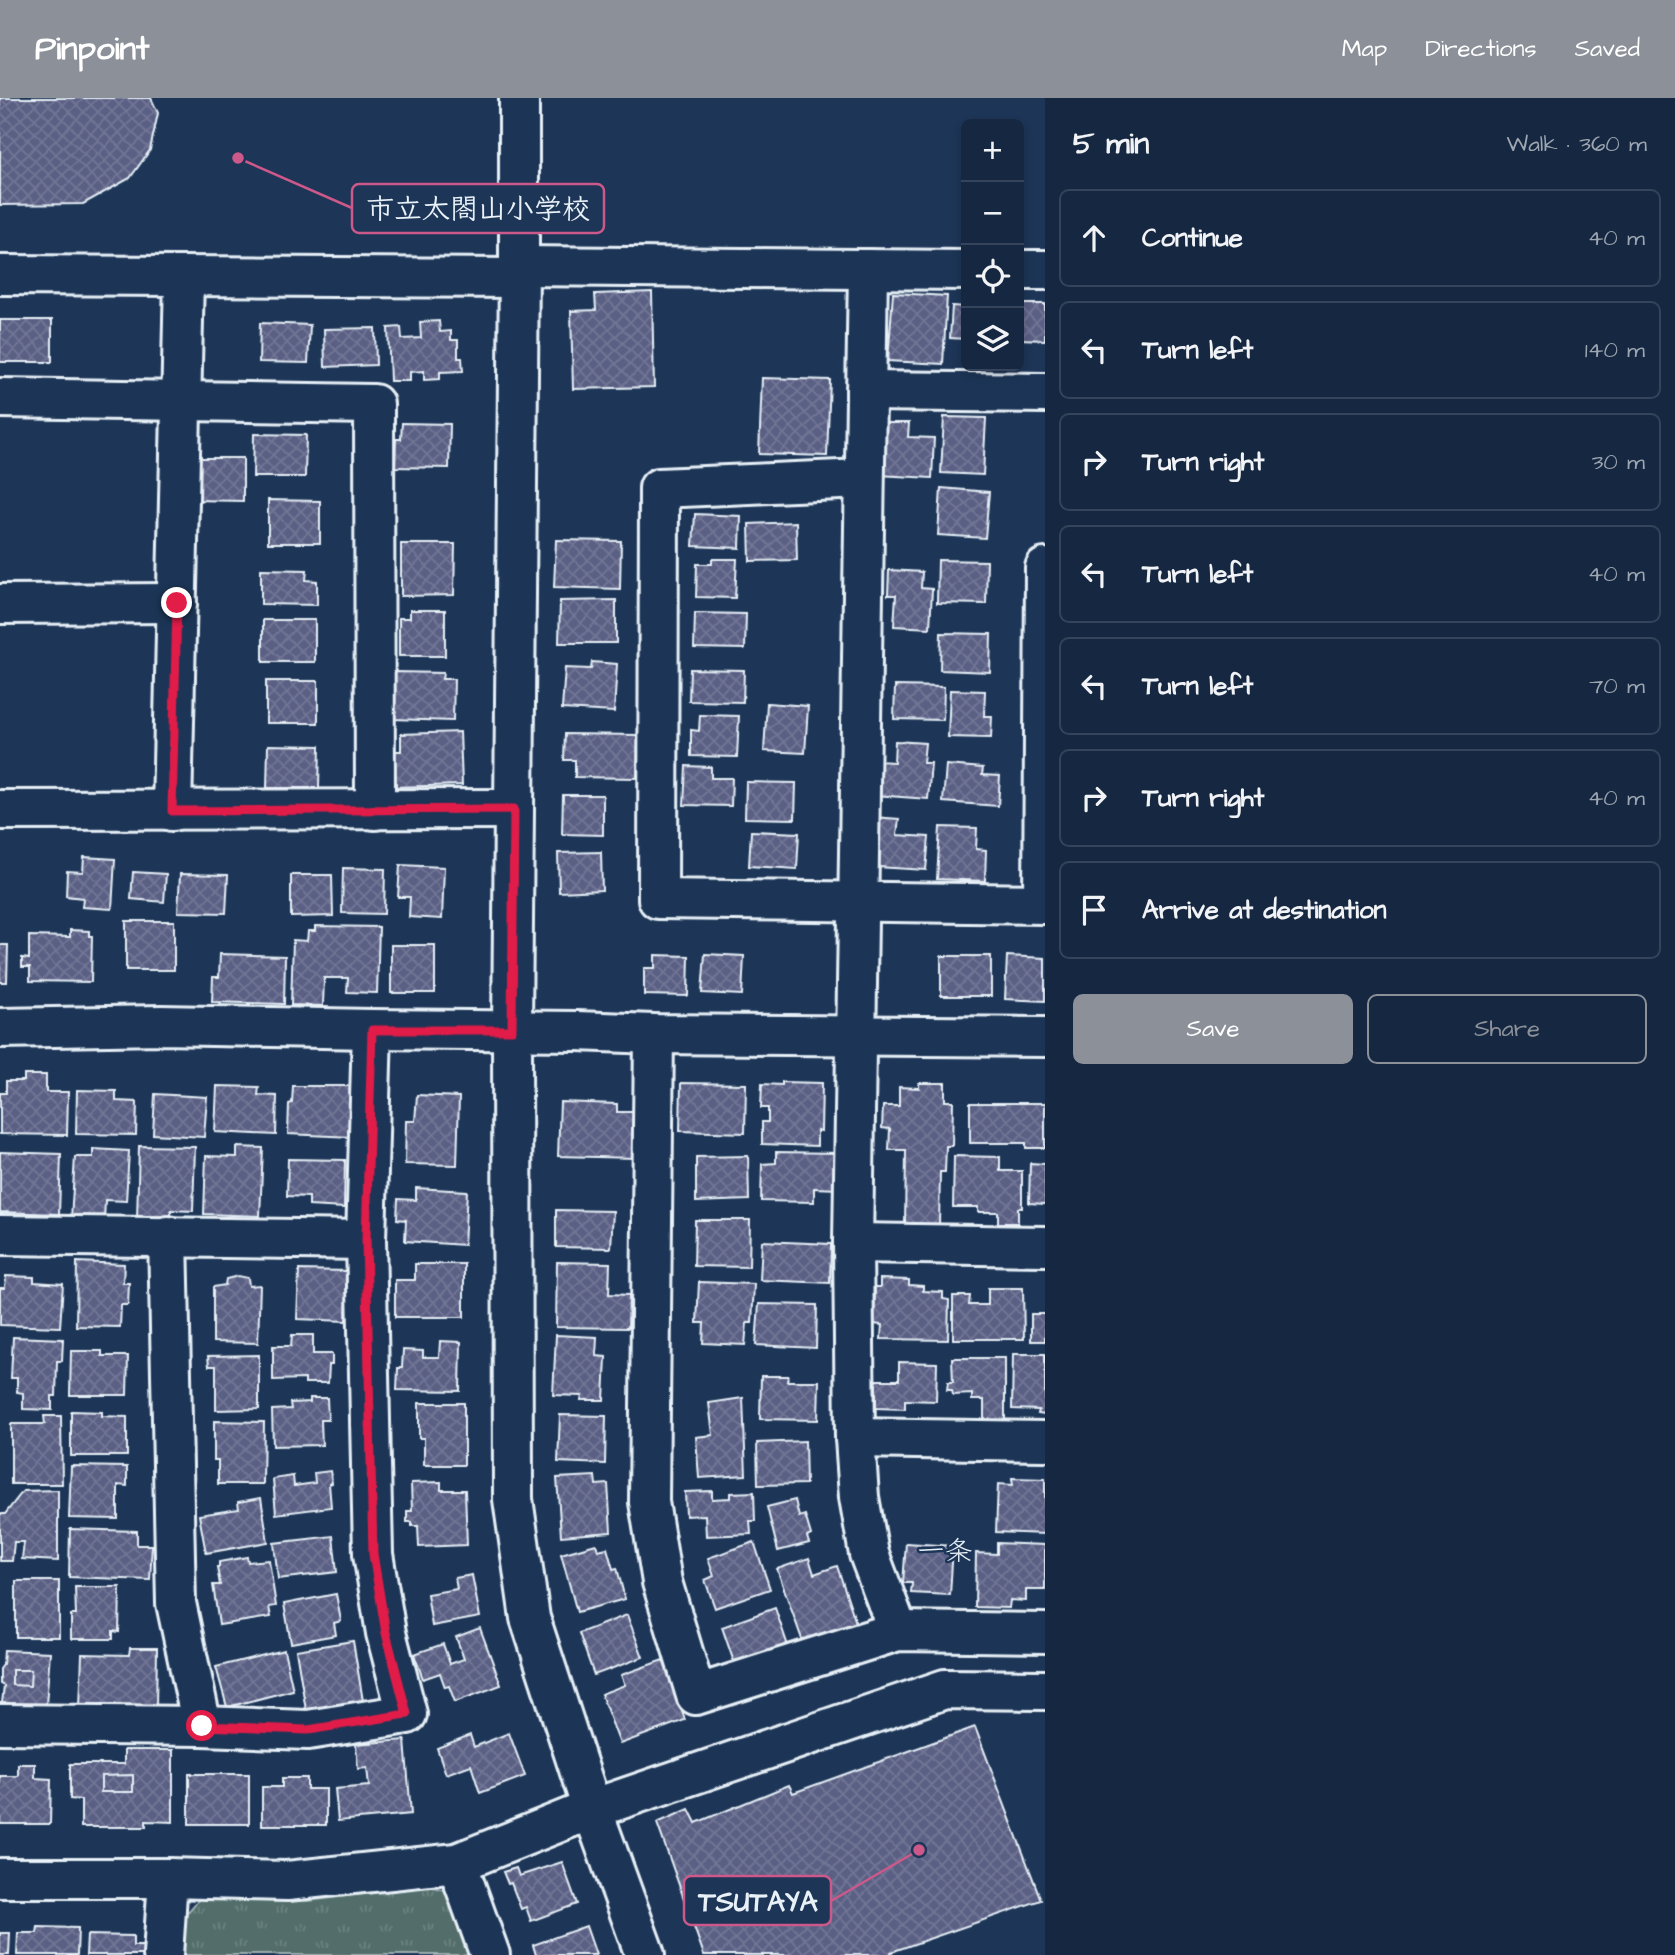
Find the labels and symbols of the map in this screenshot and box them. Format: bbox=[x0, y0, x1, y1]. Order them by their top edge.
callout: 市立太閤山小学校 bbox=[352, 184, 604, 233]
text: 市立太閤山小学校 bbox=[366, 190, 590, 229]
route end bbox=[161, 587, 192, 618]
district label: 一条 bbox=[917, 1532, 973, 1571]
route start bbox=[186, 1710, 217, 1741]
callout: TSUTAYA bbox=[684, 1876, 831, 1925]
text: TSUTAYA bbox=[697, 1883, 819, 1922]

